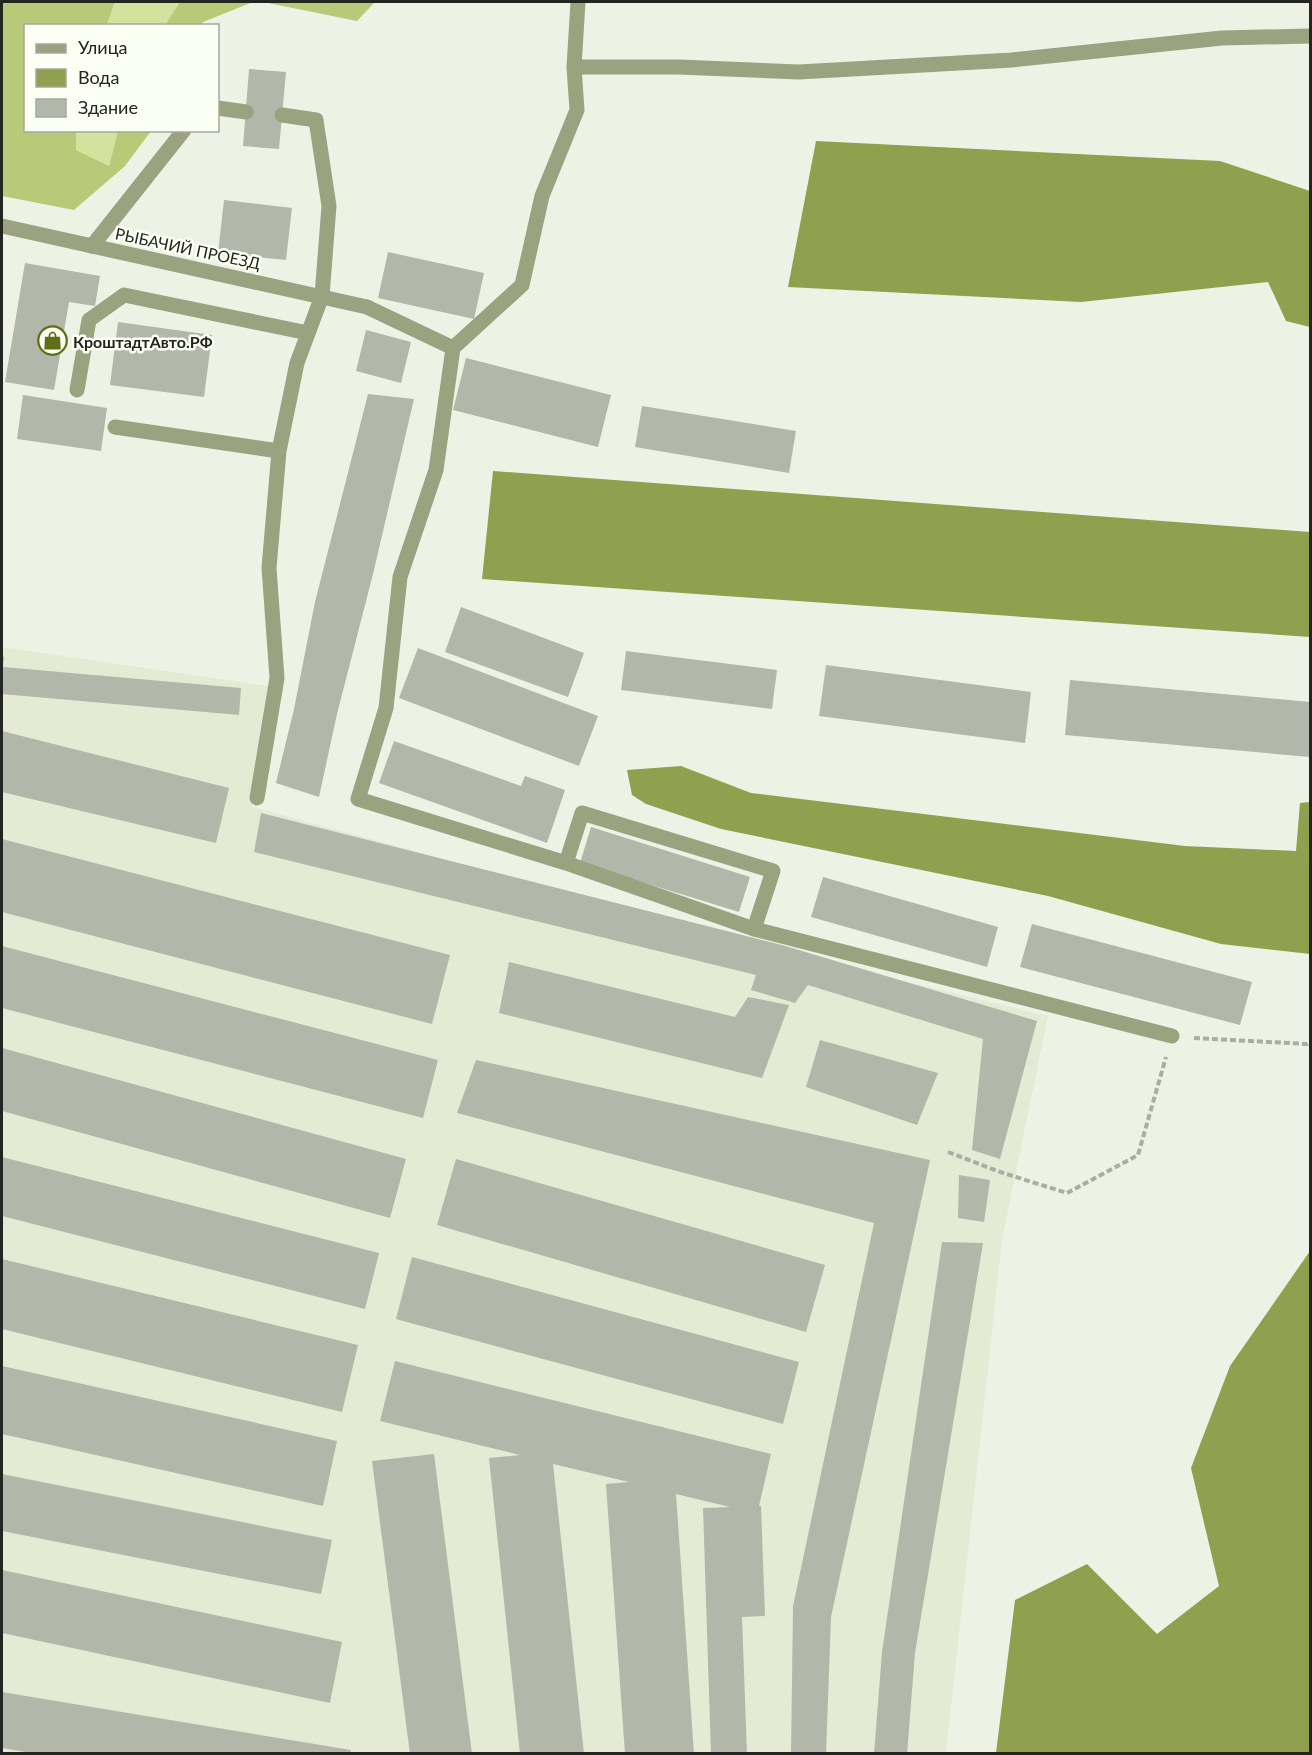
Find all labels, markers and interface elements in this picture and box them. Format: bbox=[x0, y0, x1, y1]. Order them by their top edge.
legend bbox=[24, 24, 219, 132]
text: Улица bbox=[78, 36, 128, 58]
text: Вода bbox=[78, 66, 119, 88]
text: Здание bbox=[78, 96, 138, 118]
street label: РЫБАЧИЙ ПРОЕЗД bbox=[114, 223, 263, 273]
shop icon: КроштадтАвто.РФ bbox=[36, 325, 68, 357]
place label: КроштадтАвто.РФ bbox=[73, 332, 213, 351]

